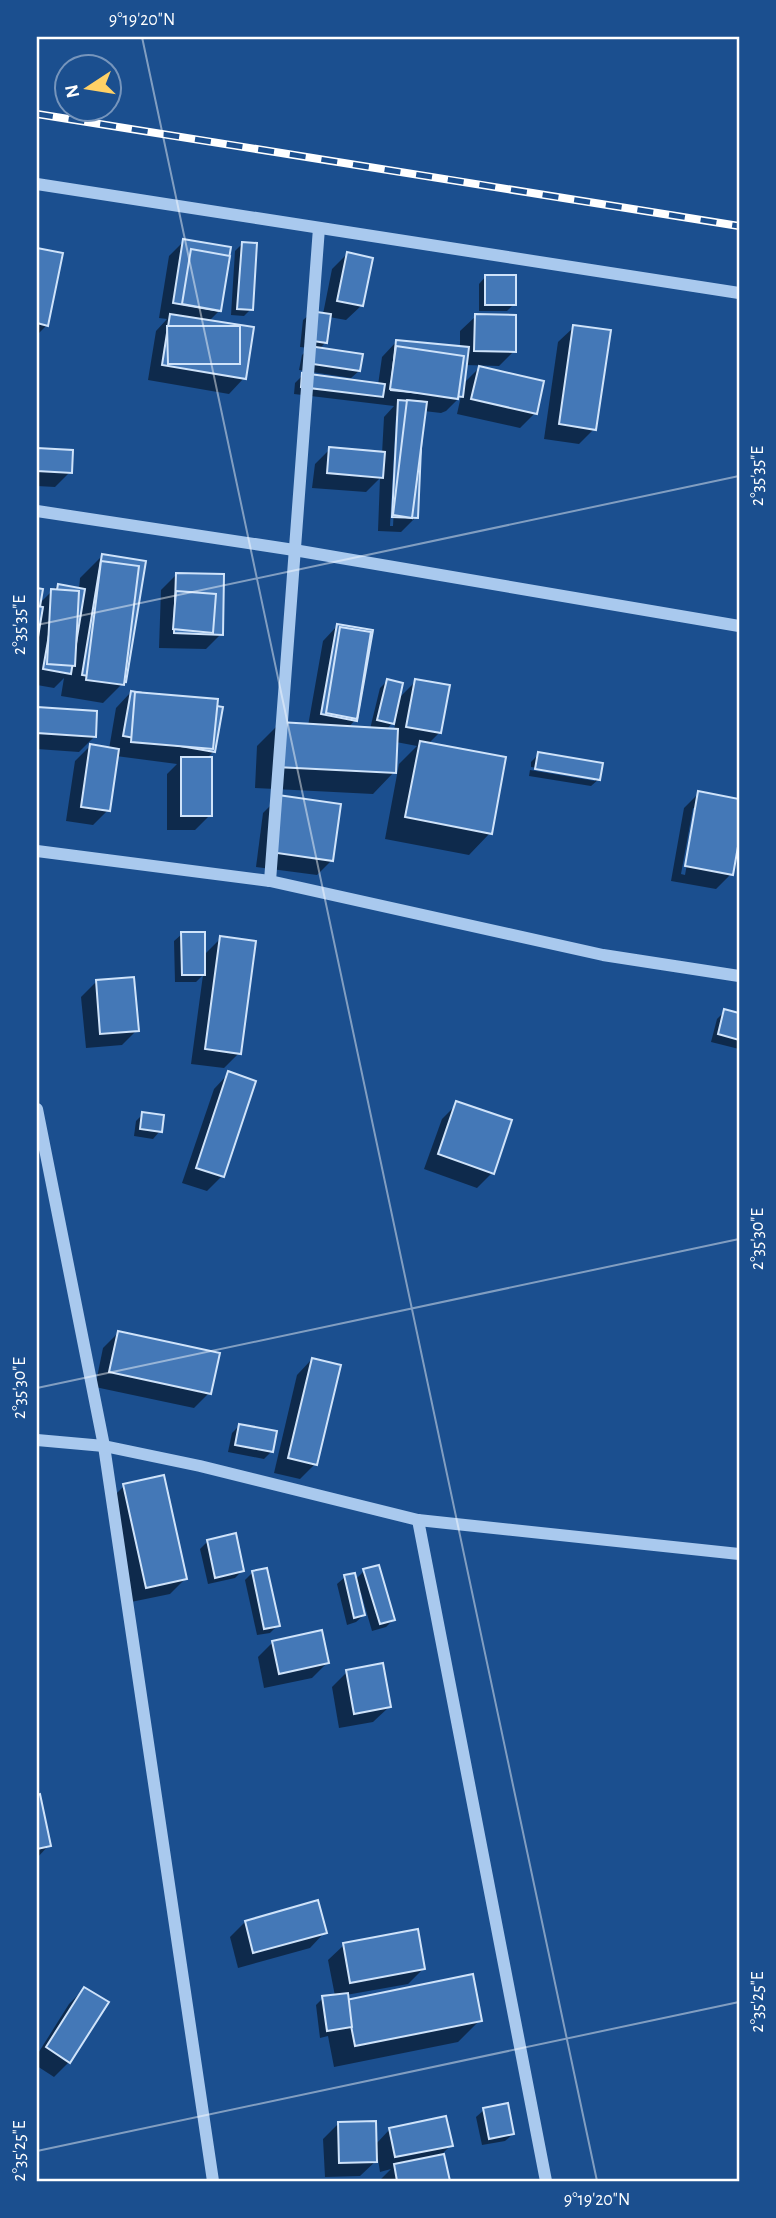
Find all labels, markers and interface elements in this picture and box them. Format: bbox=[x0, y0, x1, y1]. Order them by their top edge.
text: 9°19'20"N bbox=[109, 11, 175, 29]
north arrow bbox=[52, 52, 122, 122]
text: N bbox=[62, 83, 84, 100]
text: 2°35'35"E bbox=[749, 446, 767, 506]
text: 2°35'35"E bbox=[11, 595, 29, 655]
text: 2°35'30"E bbox=[749, 1208, 767, 1270]
text: 2°35'30"E bbox=[11, 1357, 29, 1419]
text: 2°35'25"E bbox=[749, 1971, 767, 2032]
text: 2°35'25"E bbox=[11, 2120, 29, 2181]
text: 9°19'20"N bbox=[564, 2191, 630, 2209]

